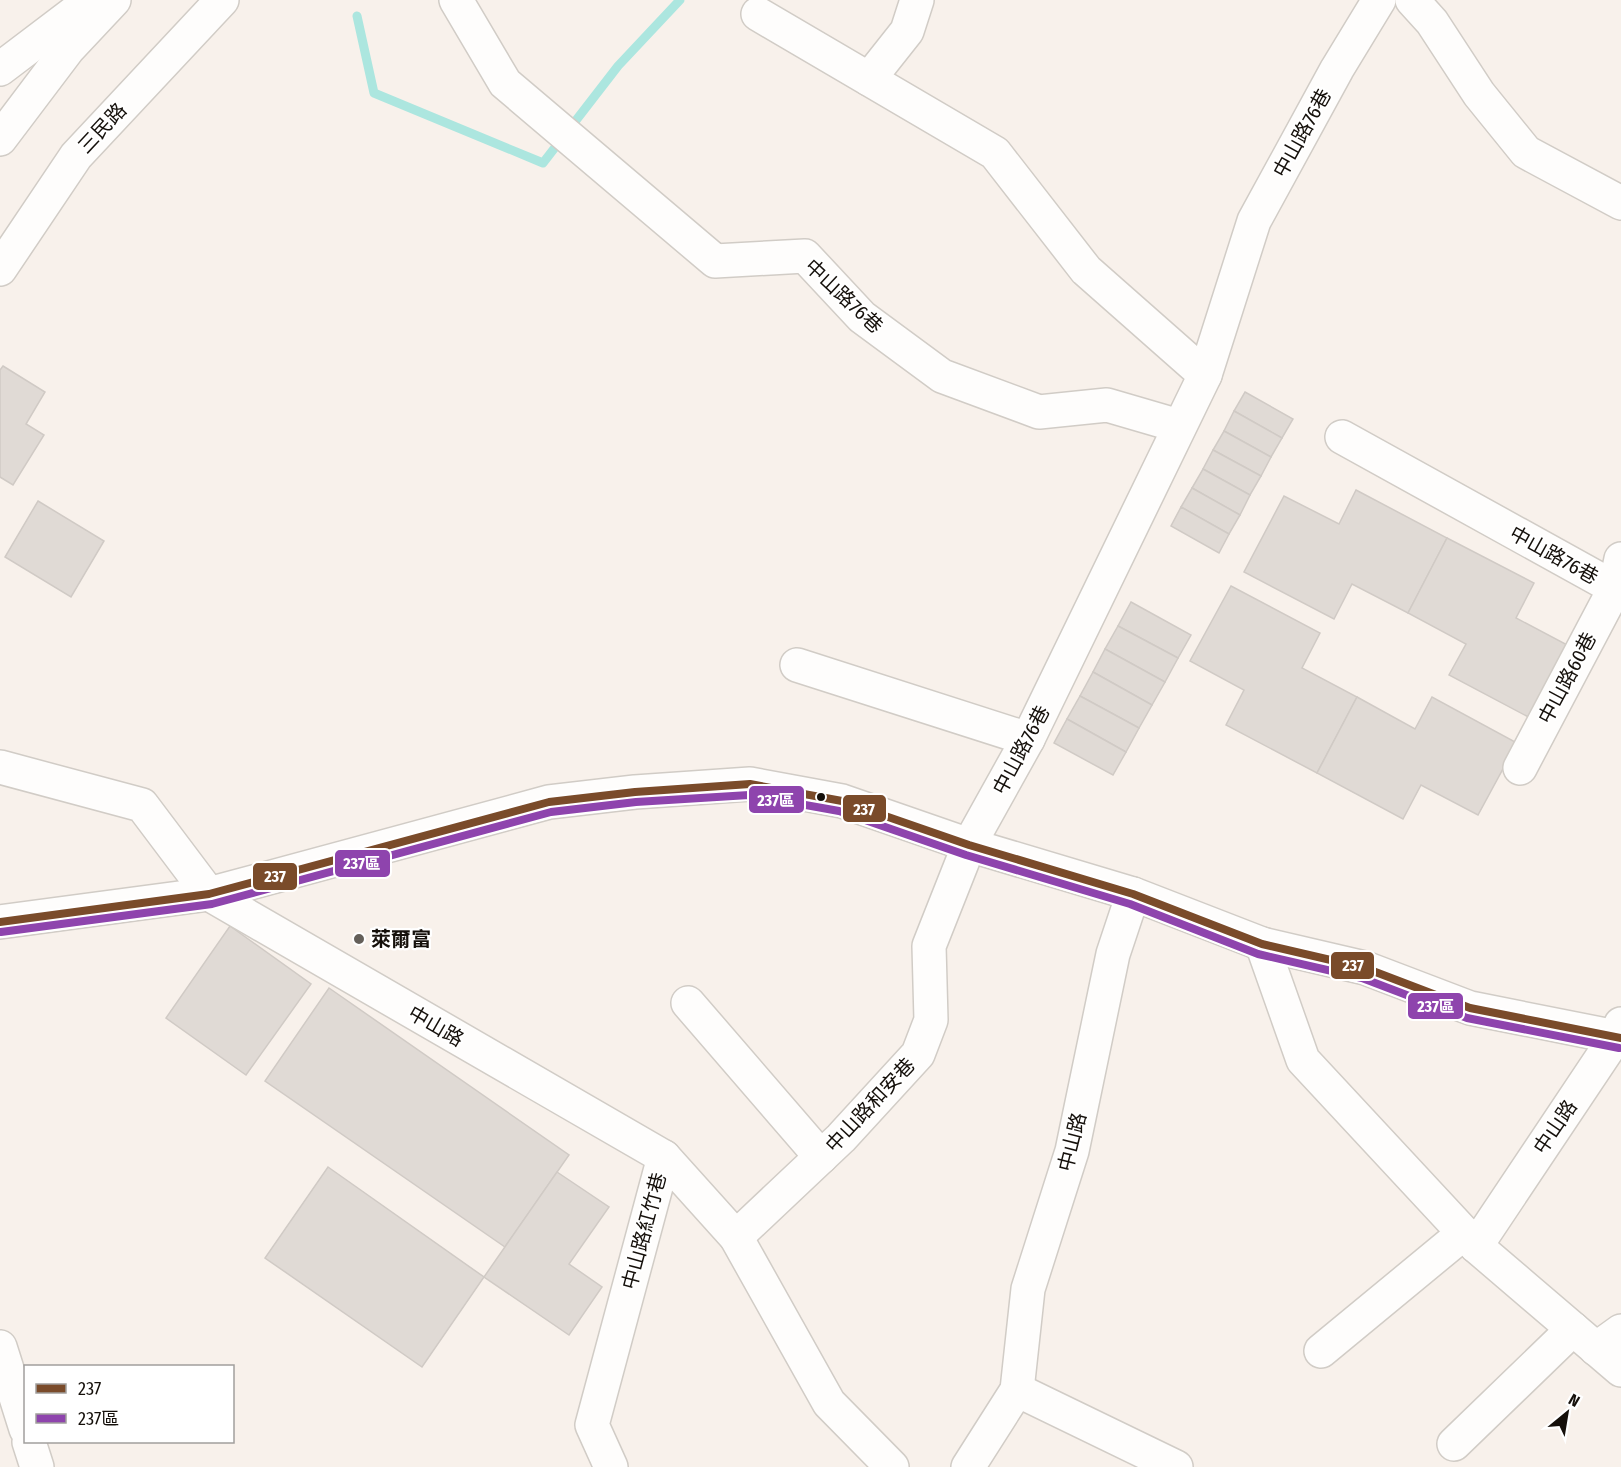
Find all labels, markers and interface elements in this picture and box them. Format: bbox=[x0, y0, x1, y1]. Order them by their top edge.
street label: 中山路76巷 bbox=[1268, 85, 1336, 181]
street label: 三民路 bbox=[73, 98, 131, 158]
street label: 中山路76巷 bbox=[800, 254, 888, 338]
street label: 中山路76巷 bbox=[1506, 521, 1602, 589]
street label: 中山路60巷 bbox=[1533, 628, 1601, 728]
street label: 中山路76巷 bbox=[988, 701, 1054, 799]
line badge: 237區 bbox=[748, 785, 805, 814]
text: 237區 bbox=[756, 791, 795, 810]
unlabelled marker bbox=[815, 791, 827, 803]
line badge: 237 bbox=[842, 794, 887, 823]
text: 237 bbox=[852, 800, 875, 819]
line badge: 237區 bbox=[334, 849, 391, 878]
text: 237區 bbox=[342, 854, 381, 873]
line badge: 237 bbox=[252, 862, 298, 891]
text: 237 bbox=[263, 867, 286, 886]
place label: 萊爾富 bbox=[371, 927, 431, 951]
marker: 萊爾富 bbox=[352, 932, 366, 946]
line badge: 237 bbox=[1330, 951, 1375, 980]
text: 237 bbox=[1341, 956, 1364, 975]
line badge: 237區 bbox=[1407, 992, 1464, 1020]
text: 237區 bbox=[1416, 997, 1455, 1016]
street label: 中山路 bbox=[404, 1001, 468, 1051]
street label: 中山路和安巷 bbox=[820, 1053, 920, 1157]
street label: 中山路 bbox=[1528, 1095, 1582, 1159]
street label: 中山路 bbox=[1053, 1110, 1091, 1174]
street label: 中山路紅竹巷 bbox=[617, 1170, 671, 1292]
legend bbox=[24, 1365, 234, 1443]
text: 237 bbox=[78, 1378, 101, 1400]
north arrow bbox=[1537, 1383, 1597, 1443]
text: N bbox=[1565, 1390, 1583, 1411]
text: 237區 bbox=[78, 1408, 119, 1430]

